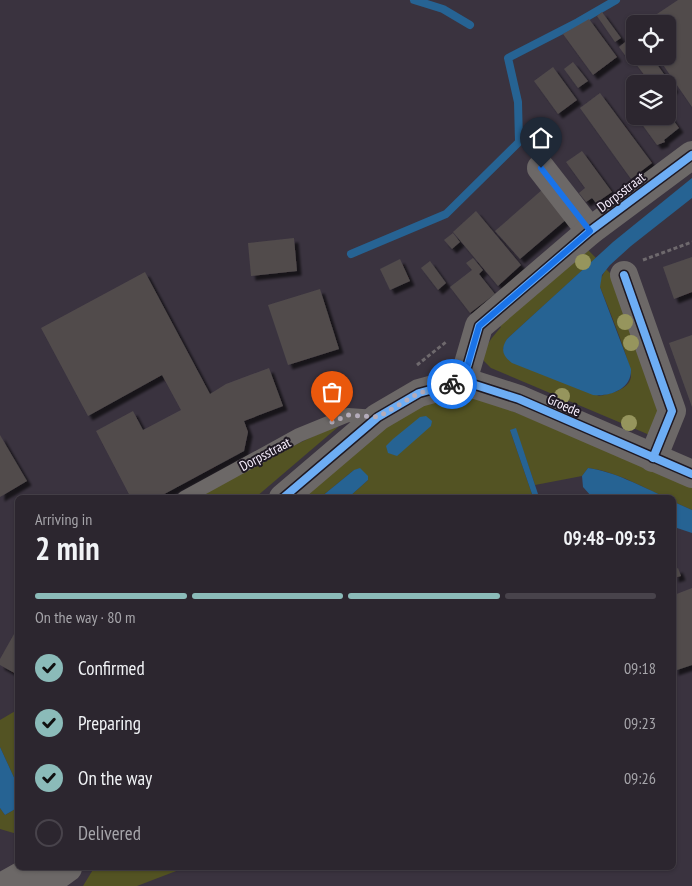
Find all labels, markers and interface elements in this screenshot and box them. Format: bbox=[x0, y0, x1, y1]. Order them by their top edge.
map controls bbox=[626, 15, 676, 125]
button: locate bbox=[626, 15, 676, 65]
button: layers bbox=[626, 75, 676, 125]
pin bbox=[520, 117, 562, 168]
icon: home bbox=[527, 124, 555, 152]
street label: Dorpsstraat bbox=[593, 168, 649, 216]
courier bbox=[427, 359, 477, 409]
icon: bike bbox=[438, 370, 466, 398]
pin bbox=[311, 371, 353, 422]
icon: bag bbox=[318, 378, 346, 406]
street label: Groede bbox=[545, 390, 584, 420]
street label: Dorpsstraat bbox=[236, 433, 294, 475]
text: Arriving in bbox=[35, 509, 92, 529]
text: 09:48–09:53 bbox=[563, 526, 656, 550]
text: 2 min bbox=[35, 527, 100, 569]
text: On the way · 80 m bbox=[35, 607, 135, 627]
icon: check bbox=[35, 654, 63, 682]
text: Confirmed bbox=[78, 656, 145, 680]
text: 09:18 bbox=[624, 658, 656, 678]
icon: check bbox=[35, 709, 63, 737]
text: Preparing bbox=[78, 711, 141, 735]
text: 09:23 bbox=[624, 713, 656, 733]
icon: check bbox=[35, 764, 63, 792]
text: On the way bbox=[78, 766, 152, 790]
text: 09:26 bbox=[624, 768, 656, 788]
text: Delivered bbox=[78, 821, 141, 845]

